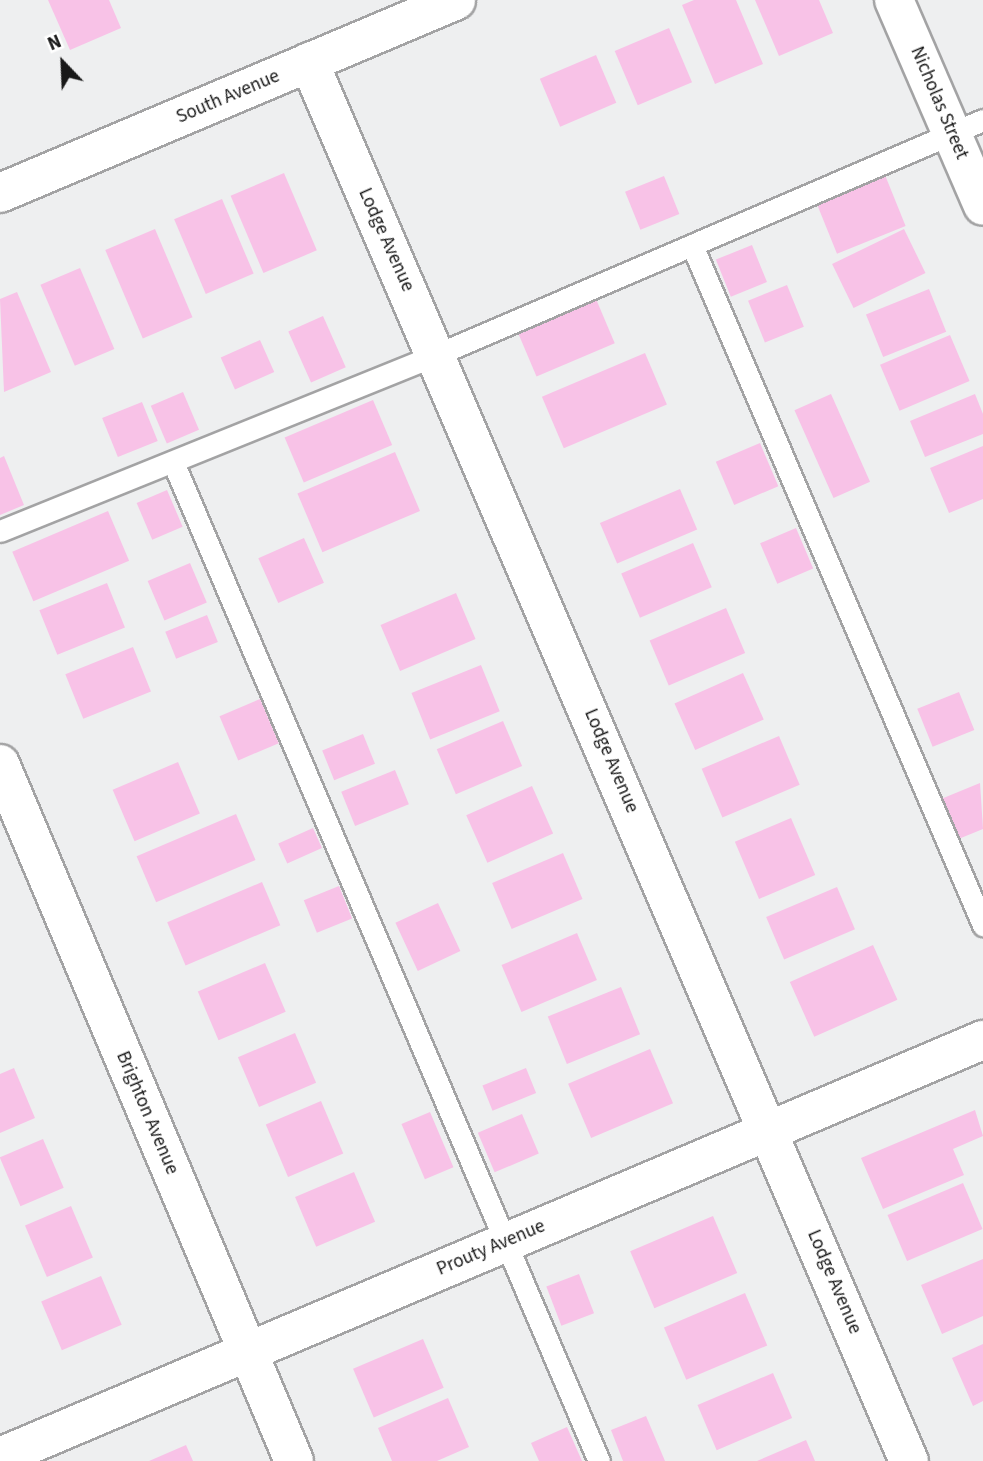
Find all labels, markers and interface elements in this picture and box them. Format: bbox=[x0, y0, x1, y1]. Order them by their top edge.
north arrow bbox=[28, 28, 98, 98]
text: N bbox=[43, 28, 66, 58]
street label: Nicholas Street bbox=[905, 43, 973, 163]
street label: South Avenue bbox=[173, 65, 283, 129]
street label: Lodge Avenue bbox=[353, 185, 419, 295]
street label: Lodge Avenue bbox=[579, 705, 643, 817]
street label: Brighton Avenue bbox=[111, 1048, 183, 1178]
street label: Prouty Avenue bbox=[433, 1215, 549, 1281]
street label: Lodge Avenue bbox=[802, 1226, 866, 1338]

